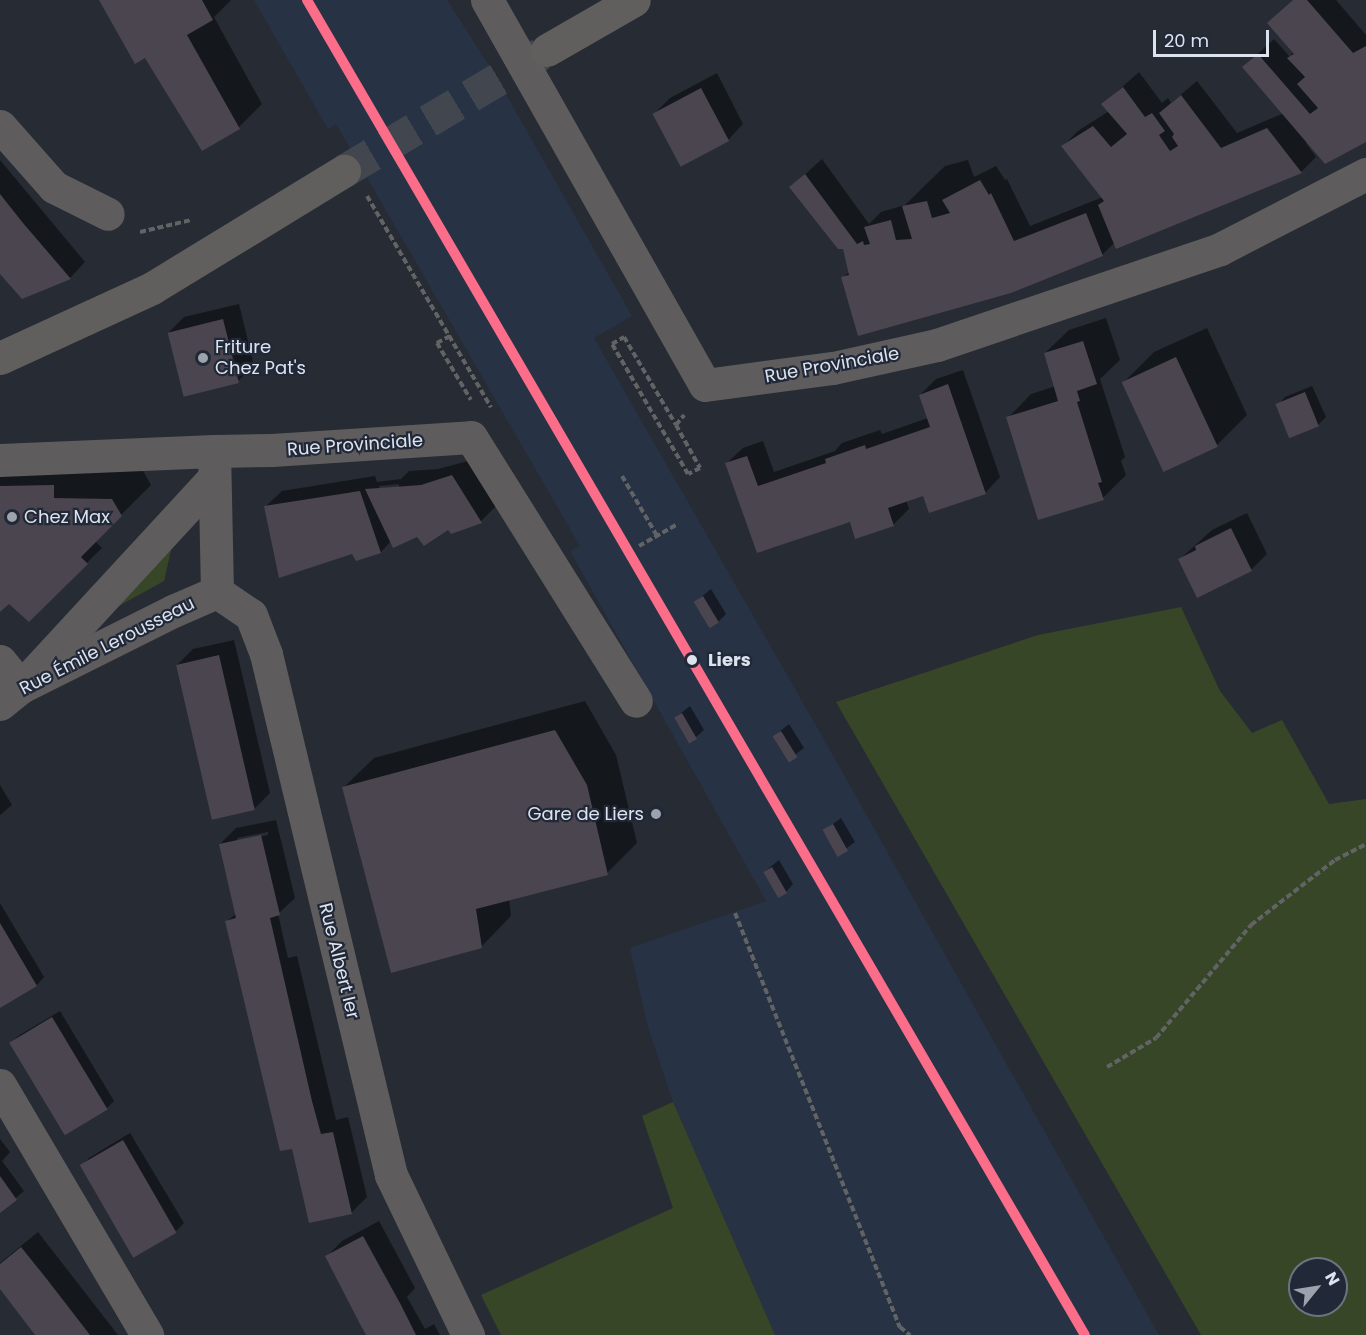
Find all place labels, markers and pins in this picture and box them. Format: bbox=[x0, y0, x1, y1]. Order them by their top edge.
place label: Friture Chez Pat's bbox=[215, 337, 306, 380]
marker: Friture Chez Pat's bbox=[196, 351, 210, 365]
place label: Chez Max bbox=[24, 506, 110, 528]
marker: Chez Max bbox=[5, 510, 19, 524]
marker: Liers bbox=[681, 649, 703, 671]
place label: Liers bbox=[708, 649, 751, 671]
place label: Gare de Liers bbox=[528, 803, 644, 825]
marker: Gare de Liers bbox=[649, 807, 663, 821]

